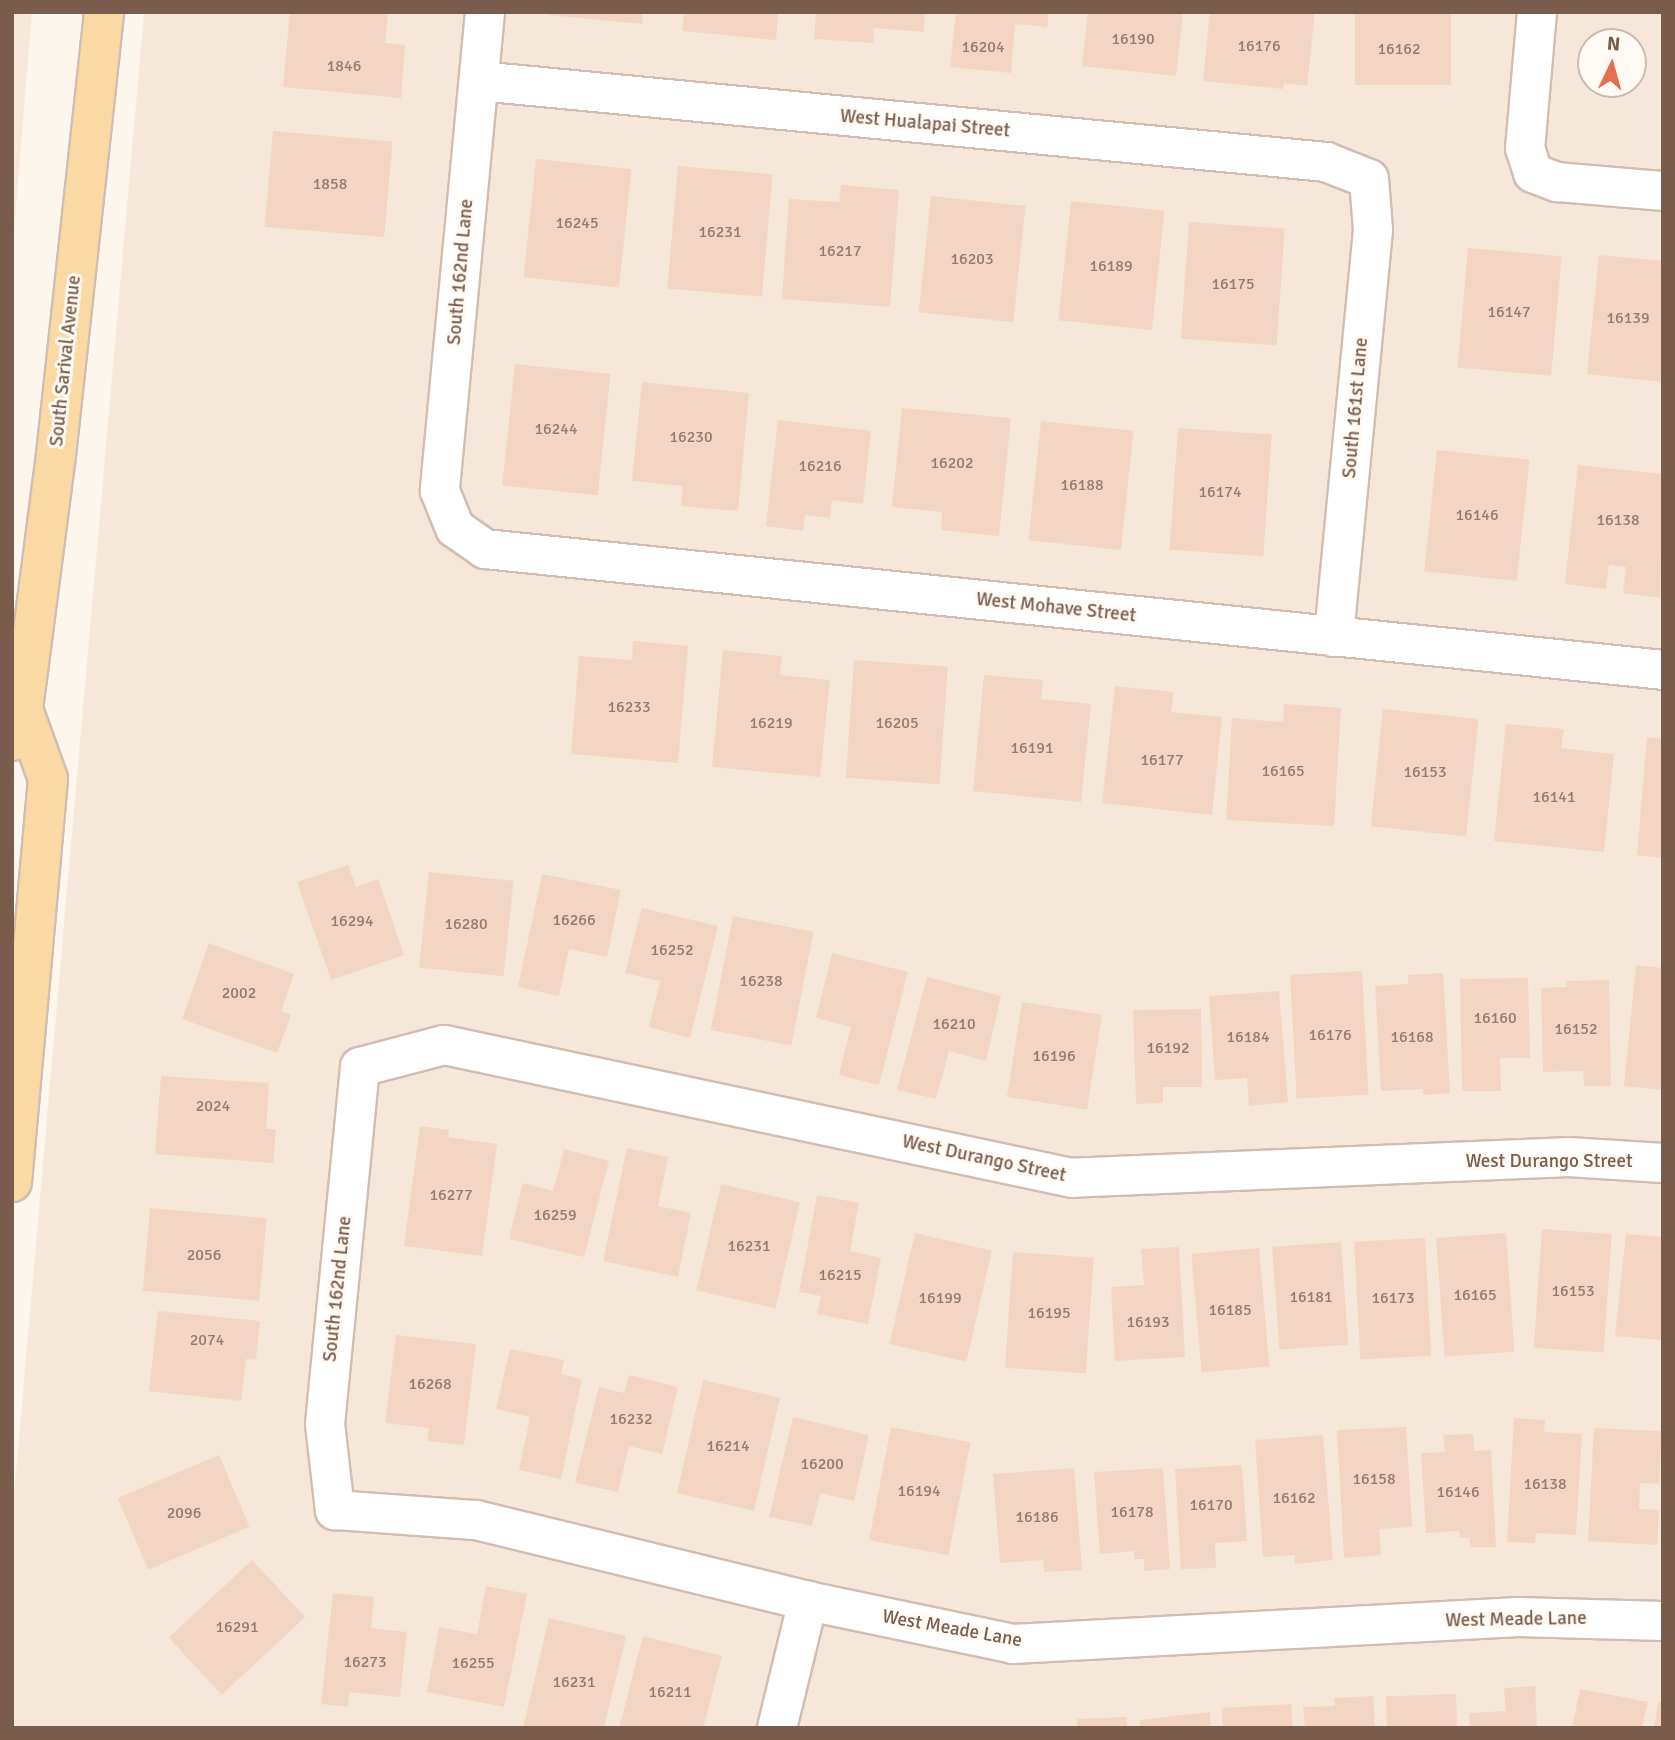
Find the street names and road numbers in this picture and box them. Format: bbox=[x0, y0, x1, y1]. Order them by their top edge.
street label: West Hualapai Street bbox=[839, 105, 1011, 143]
street label: South 162nd Lane bbox=[443, 198, 479, 346]
street label: South Sarival Avenue bbox=[46, 274, 86, 448]
street label: South 161st Lane bbox=[1338, 337, 1374, 479]
street label: West Mohave Street bbox=[975, 588, 1137, 628]
street label: West Durango Street bbox=[900, 1130, 1068, 1188]
street label: West Durango Street bbox=[1465, 1151, 1633, 1173]
street label: South 162nd Lane bbox=[319, 1215, 357, 1363]
street label: West Meade Lane bbox=[880, 1605, 1024, 1653]
street label: West Meade Lane bbox=[1445, 1607, 1587, 1633]

